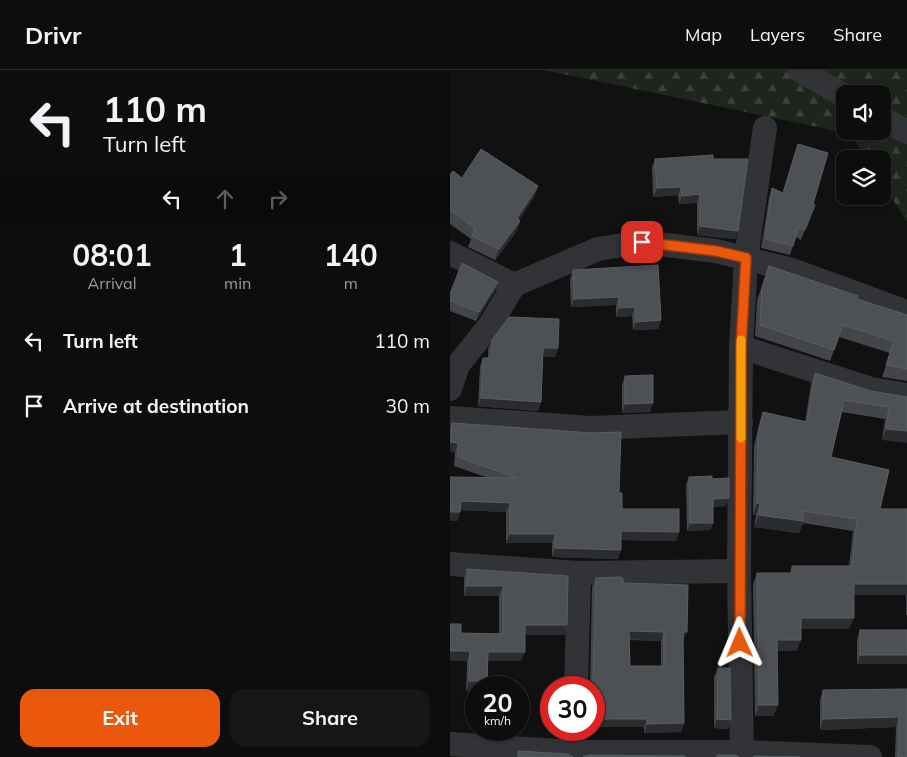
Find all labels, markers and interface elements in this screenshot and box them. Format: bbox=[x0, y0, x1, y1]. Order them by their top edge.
text: Drivr bbox=[25, 20, 81, 50]
text: Map bbox=[685, 23, 722, 46]
text: Layers bbox=[750, 23, 805, 46]
text: Share bbox=[833, 23, 882, 46]
map controls bbox=[836, 85, 891, 205]
button: sound bbox=[836, 85, 891, 140]
text: 110 m bbox=[103, 87, 207, 131]
icon: left bbox=[20, 90, 85, 155]
text: Turn left bbox=[103, 130, 186, 158]
button: layers bbox=[836, 150, 891, 205]
icon: left bbox=[158, 185, 186, 213]
icon: ahead bbox=[211, 185, 239, 213]
icon: right bbox=[264, 185, 292, 213]
pin bbox=[621, 221, 663, 263]
icon: arrive bbox=[628, 228, 656, 256]
text: 08:01 bbox=[72, 236, 152, 274]
text: 1 bbox=[229, 236, 247, 274]
text: 140 bbox=[324, 236, 378, 274]
text: Arrival bbox=[88, 273, 137, 293]
text: min bbox=[224, 273, 251, 293]
text: m bbox=[344, 273, 358, 293]
icon: left bbox=[20, 327, 48, 355]
text: Turn left bbox=[63, 329, 138, 353]
text: 110 m bbox=[374, 329, 430, 353]
icon: arrive bbox=[20, 392, 48, 420]
text: Arrive at destination bbox=[63, 394, 249, 418]
text: 30 m bbox=[386, 394, 430, 418]
position arrow bbox=[713, 616, 765, 668]
speed limit sign: 30 bbox=[540, 676, 605, 741]
text: 20 bbox=[482, 687, 513, 718]
button: Exit bbox=[20, 689, 220, 747]
button: Share bbox=[230, 689, 430, 747]
text: km/h bbox=[484, 713, 511, 728]

